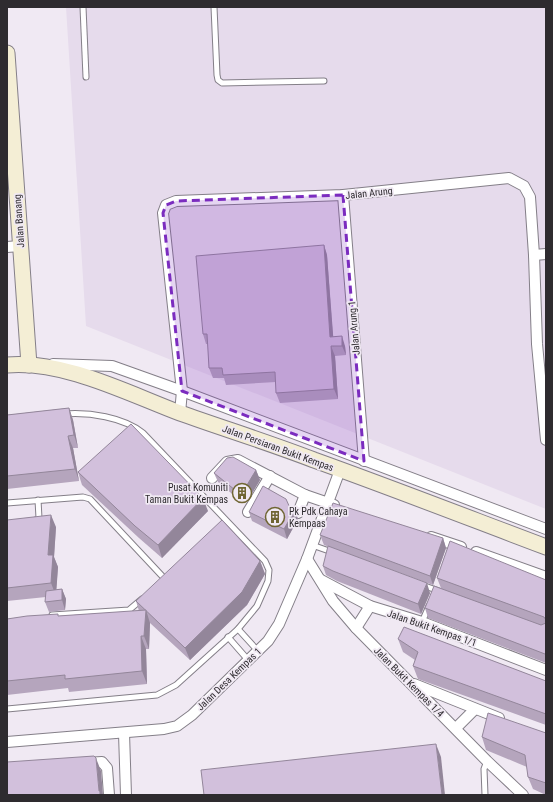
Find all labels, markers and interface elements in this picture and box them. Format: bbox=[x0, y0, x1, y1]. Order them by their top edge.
street label: Jalan Arung bbox=[345, 185, 393, 201]
street label: Jalan Banang bbox=[12, 194, 26, 248]
street label: Jalan Arung 1 bbox=[346, 300, 362, 356]
street label: Jalan Persiaran Bukit Kempas bbox=[221, 423, 336, 473]
place label: Pusat Komuniti Taman Bukit Kempas bbox=[145, 482, 228, 505]
building icon: Pusat Komuniti Taman Bukit Kempas bbox=[231, 482, 253, 504]
building icon: Pk Pdk Cahaya Kempaas bbox=[264, 506, 286, 528]
place label: Pk Pdk Cahaya Kempaas bbox=[289, 506, 348, 529]
street label: Jalan Bukit Kempas 1/1 bbox=[386, 608, 478, 648]
street label: Jalan Bukit Kempas 1/4 bbox=[372, 645, 446, 719]
street label: Jalan Desa Kempas 1 bbox=[195, 646, 263, 712]

